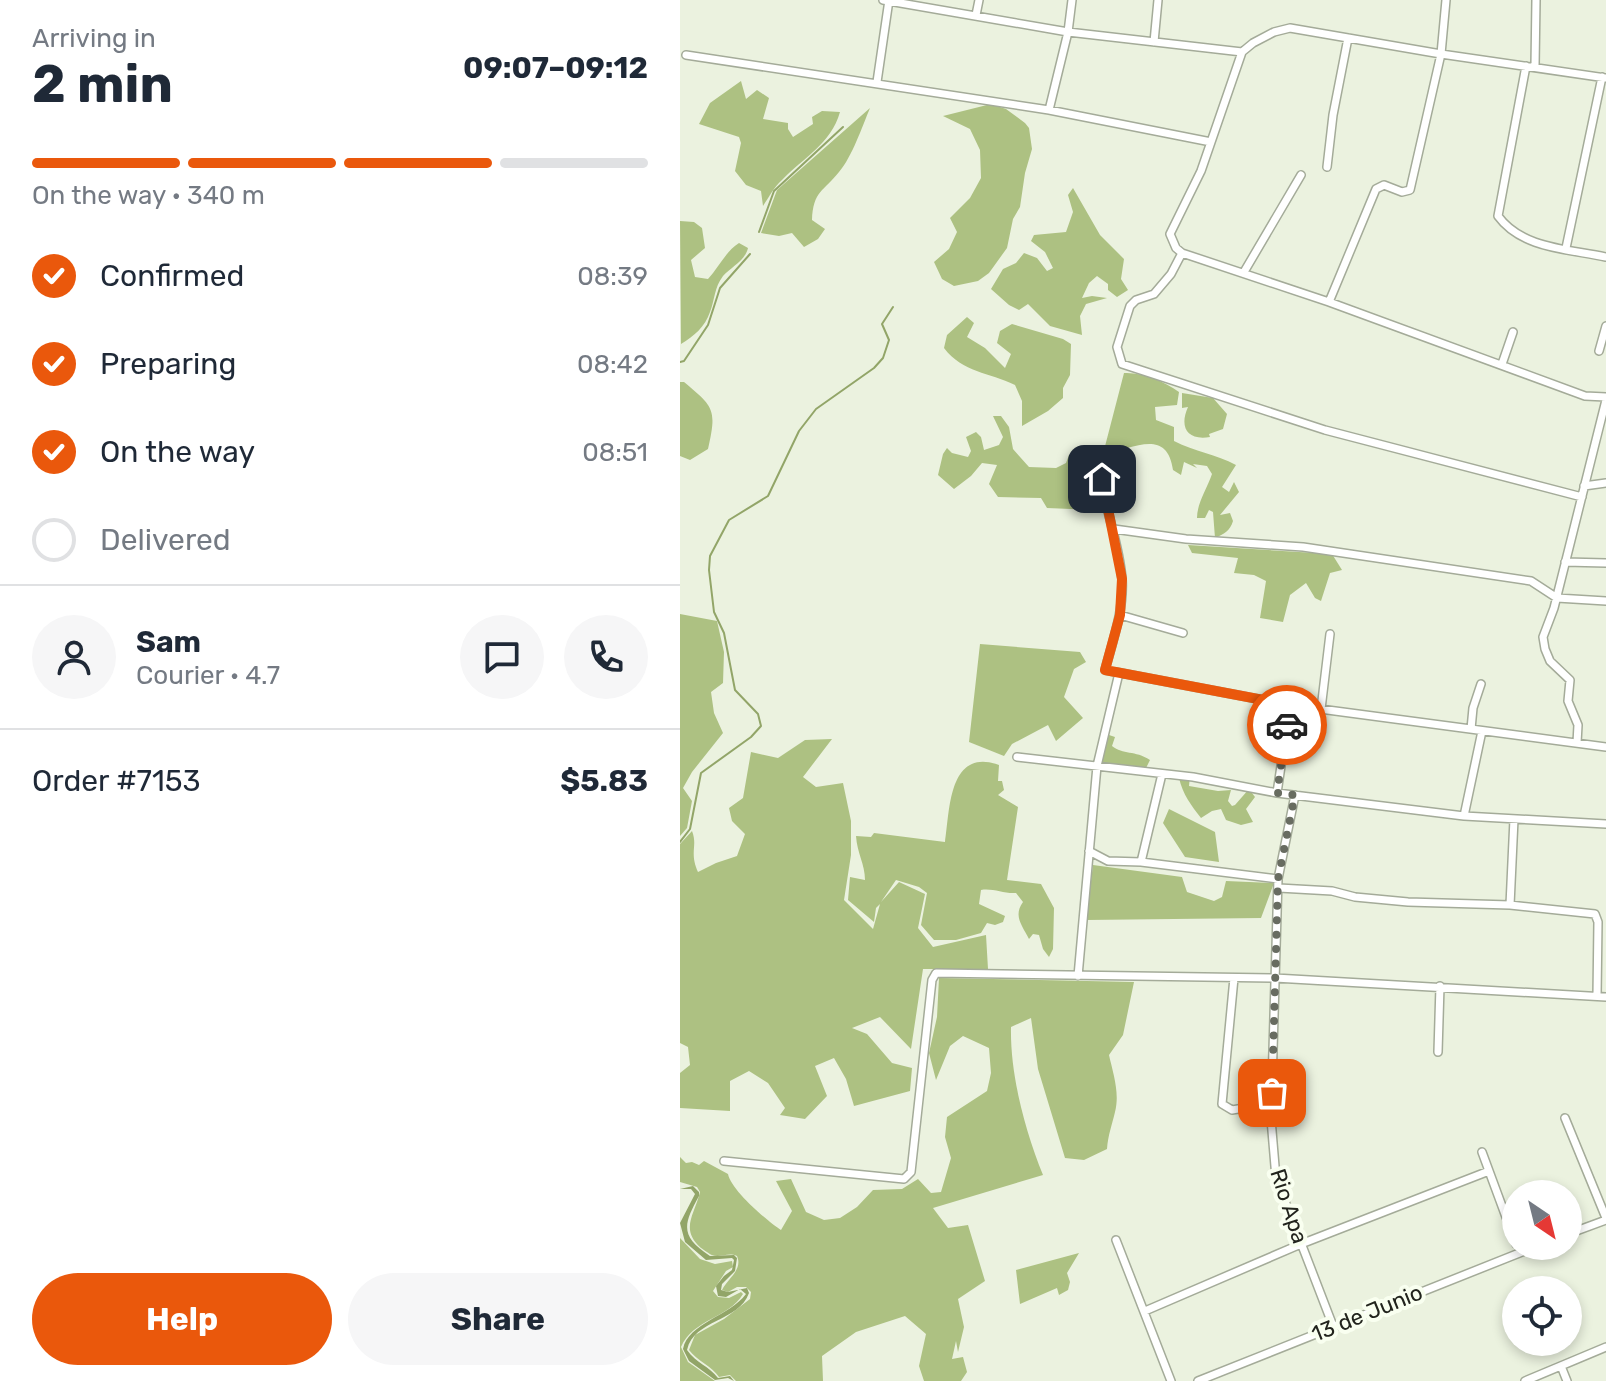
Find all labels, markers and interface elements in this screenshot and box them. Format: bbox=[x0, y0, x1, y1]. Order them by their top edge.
text: Arriving in bbox=[32, 23, 156, 54]
text: 09:07–09:12 bbox=[463, 50, 648, 86]
text: 2 min bbox=[32, 53, 173, 115]
text: On the way · 340 m bbox=[32, 180, 265, 211]
icon: check bbox=[32, 254, 76, 298]
text: Confirmed bbox=[100, 258, 244, 294]
text: 08:39 bbox=[577, 261, 648, 292]
icon: check bbox=[32, 342, 76, 386]
text: Preparing bbox=[100, 346, 236, 382]
text: 08:42 bbox=[577, 349, 648, 380]
icon: check bbox=[32, 430, 76, 474]
text: On the way bbox=[100, 434, 255, 470]
text: 08:51 bbox=[582, 437, 648, 468]
pin bbox=[1068, 445, 1136, 513]
icon: home bbox=[1080, 457, 1124, 501]
text: Delivered bbox=[100, 522, 231, 558]
button: person bbox=[32, 615, 116, 699]
button: chat bbox=[460, 615, 544, 699]
button: phone bbox=[564, 615, 648, 699]
text: Sam bbox=[136, 624, 201, 660]
text: Courier · 4.7 bbox=[136, 660, 280, 691]
courier bbox=[1247, 685, 1327, 765]
icon: car bbox=[1265, 703, 1309, 747]
text: Order #7153 bbox=[32, 763, 201, 799]
text: $5.83 bbox=[560, 763, 648, 799]
pin bbox=[1238, 1059, 1306, 1127]
icon: bag bbox=[1250, 1071, 1294, 1115]
street label: Rio Apa bbox=[1264, 1165, 1314, 1247]
north arrow bbox=[1502, 1180, 1582, 1260]
map controls bbox=[1502, 1180, 1582, 1356]
button: Help bbox=[32, 1273, 332, 1365]
button: Share bbox=[348, 1273, 648, 1365]
button: locate bbox=[1502, 1276, 1582, 1356]
street label: 13 de Junio bbox=[1308, 1279, 1426, 1347]

